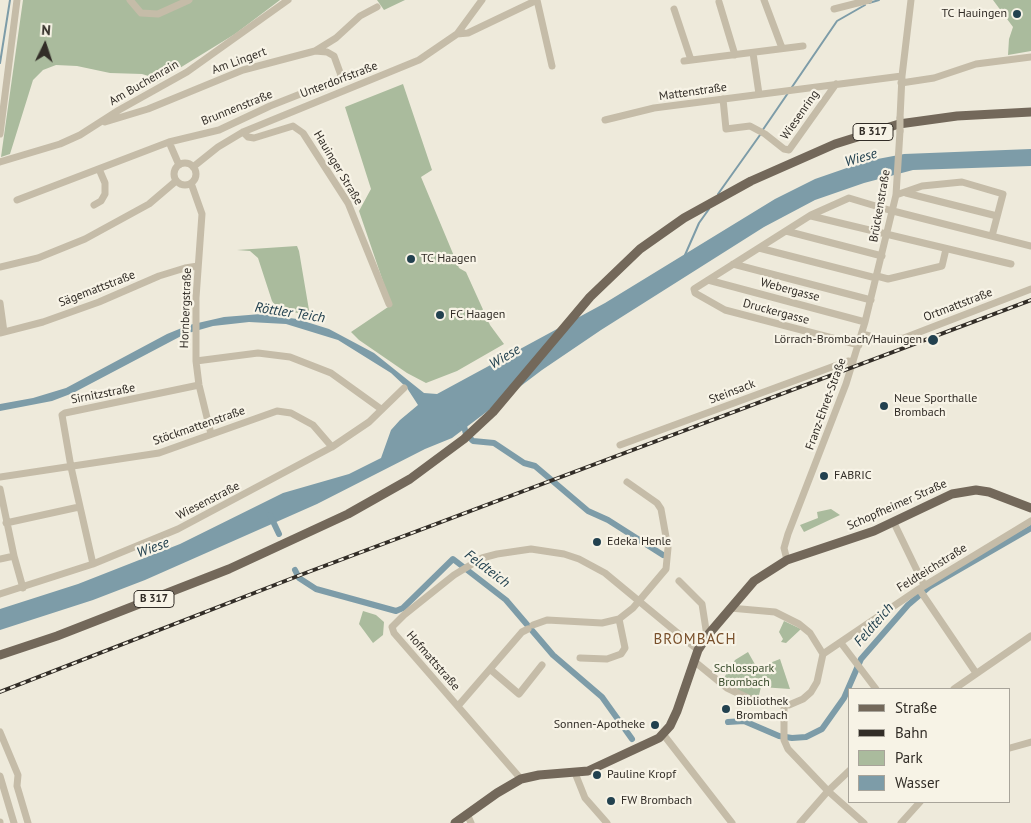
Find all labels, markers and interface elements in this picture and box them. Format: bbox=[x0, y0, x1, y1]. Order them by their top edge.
place label: TC Hauingen bbox=[941, 7, 1007, 21]
marker: TC Hauingen bbox=[1011, 8, 1023, 20]
north arrow bbox=[20, 20, 70, 70]
text: N bbox=[41, 21, 51, 39]
street label: Am Lingert bbox=[210, 44, 268, 78]
street label: Am Buchenrain bbox=[107, 57, 181, 109]
street label: Unterdorfstraße bbox=[298, 59, 380, 101]
street label: Mattenstraße bbox=[658, 80, 728, 104]
street label: Brunnenstraße bbox=[199, 87, 275, 129]
street label: Wiesenring bbox=[778, 87, 822, 143]
road number: B 317 bbox=[853, 124, 893, 140]
street label: Hauinger Straße bbox=[310, 128, 366, 208]
water label: Wiese bbox=[843, 145, 879, 171]
street label: Brückenstraße bbox=[867, 169, 893, 243]
place label: TC Haagen bbox=[421, 252, 476, 266]
marker: TC Haagen bbox=[405, 253, 417, 265]
street label: Hornbergstraße bbox=[177, 267, 195, 349]
street label: Sägemattstraße bbox=[57, 268, 137, 310]
street label: Webergasse bbox=[759, 275, 821, 305]
street label: Ortmattstraße bbox=[921, 285, 995, 325]
street label: Druckergasse bbox=[741, 296, 811, 328]
water label: Röttler Teich bbox=[254, 299, 326, 327]
place label: FC Haagen bbox=[450, 308, 505, 322]
marker: FC Haagen bbox=[434, 309, 446, 321]
place label: Lörrach-Brombach/Hauingen bbox=[774, 333, 922, 347]
marker: Lörrach-Brombach/Hauingen bbox=[926, 333, 940, 347]
water label: Wiese bbox=[486, 341, 524, 373]
street label: Franz-Ehret-Straße bbox=[803, 356, 849, 452]
street label: Steinsack bbox=[707, 377, 757, 407]
street label: Sirnitzstraße bbox=[70, 381, 136, 407]
place label: Neue Sporthalle Brombach bbox=[894, 392, 977, 420]
marker: Neue Sporthalle Brombach bbox=[878, 400, 890, 412]
street label: Stöckmattenstraße bbox=[151, 403, 247, 449]
place label: FABRIC bbox=[834, 469, 872, 483]
marker: FABRIC bbox=[818, 470, 830, 482]
street label: Schopfheimer Straße bbox=[845, 477, 949, 533]
street label: Wiesenstraße bbox=[174, 479, 242, 523]
water label: Wiese bbox=[135, 534, 171, 562]
place label: Edeka Henle bbox=[607, 535, 671, 549]
marker: Edeka Henle bbox=[591, 536, 603, 548]
street label: Feldteichstraße bbox=[894, 541, 970, 595]
water label: Feldteich bbox=[461, 547, 513, 591]
road number: B 317 bbox=[134, 590, 174, 608]
water label: Feldteich bbox=[851, 600, 897, 650]
street label: Hofmattstraße bbox=[403, 628, 463, 694]
district label: BROMBACH bbox=[653, 631, 737, 649]
park label: Schlosspark Brombach bbox=[714, 662, 774, 690]
legend bbox=[848, 688, 1011, 803]
place label: Bibliothek Brombach bbox=[736, 695, 788, 723]
text: Straße bbox=[895, 698, 937, 717]
marker: Bibliothek Brombach bbox=[720, 703, 732, 715]
place label: Sonnen-Apotheke bbox=[554, 718, 645, 732]
marker: Sonnen-Apotheke bbox=[649, 719, 661, 731]
text: Bahn bbox=[895, 723, 928, 742]
text: Park bbox=[895, 748, 923, 767]
place label: Pauline Kropf bbox=[607, 768, 676, 782]
marker: Pauline Kropf bbox=[591, 769, 603, 781]
text: Wasser bbox=[895, 773, 940, 792]
place label: FW Brombach bbox=[621, 794, 692, 808]
marker: FW Brombach bbox=[605, 795, 617, 807]

